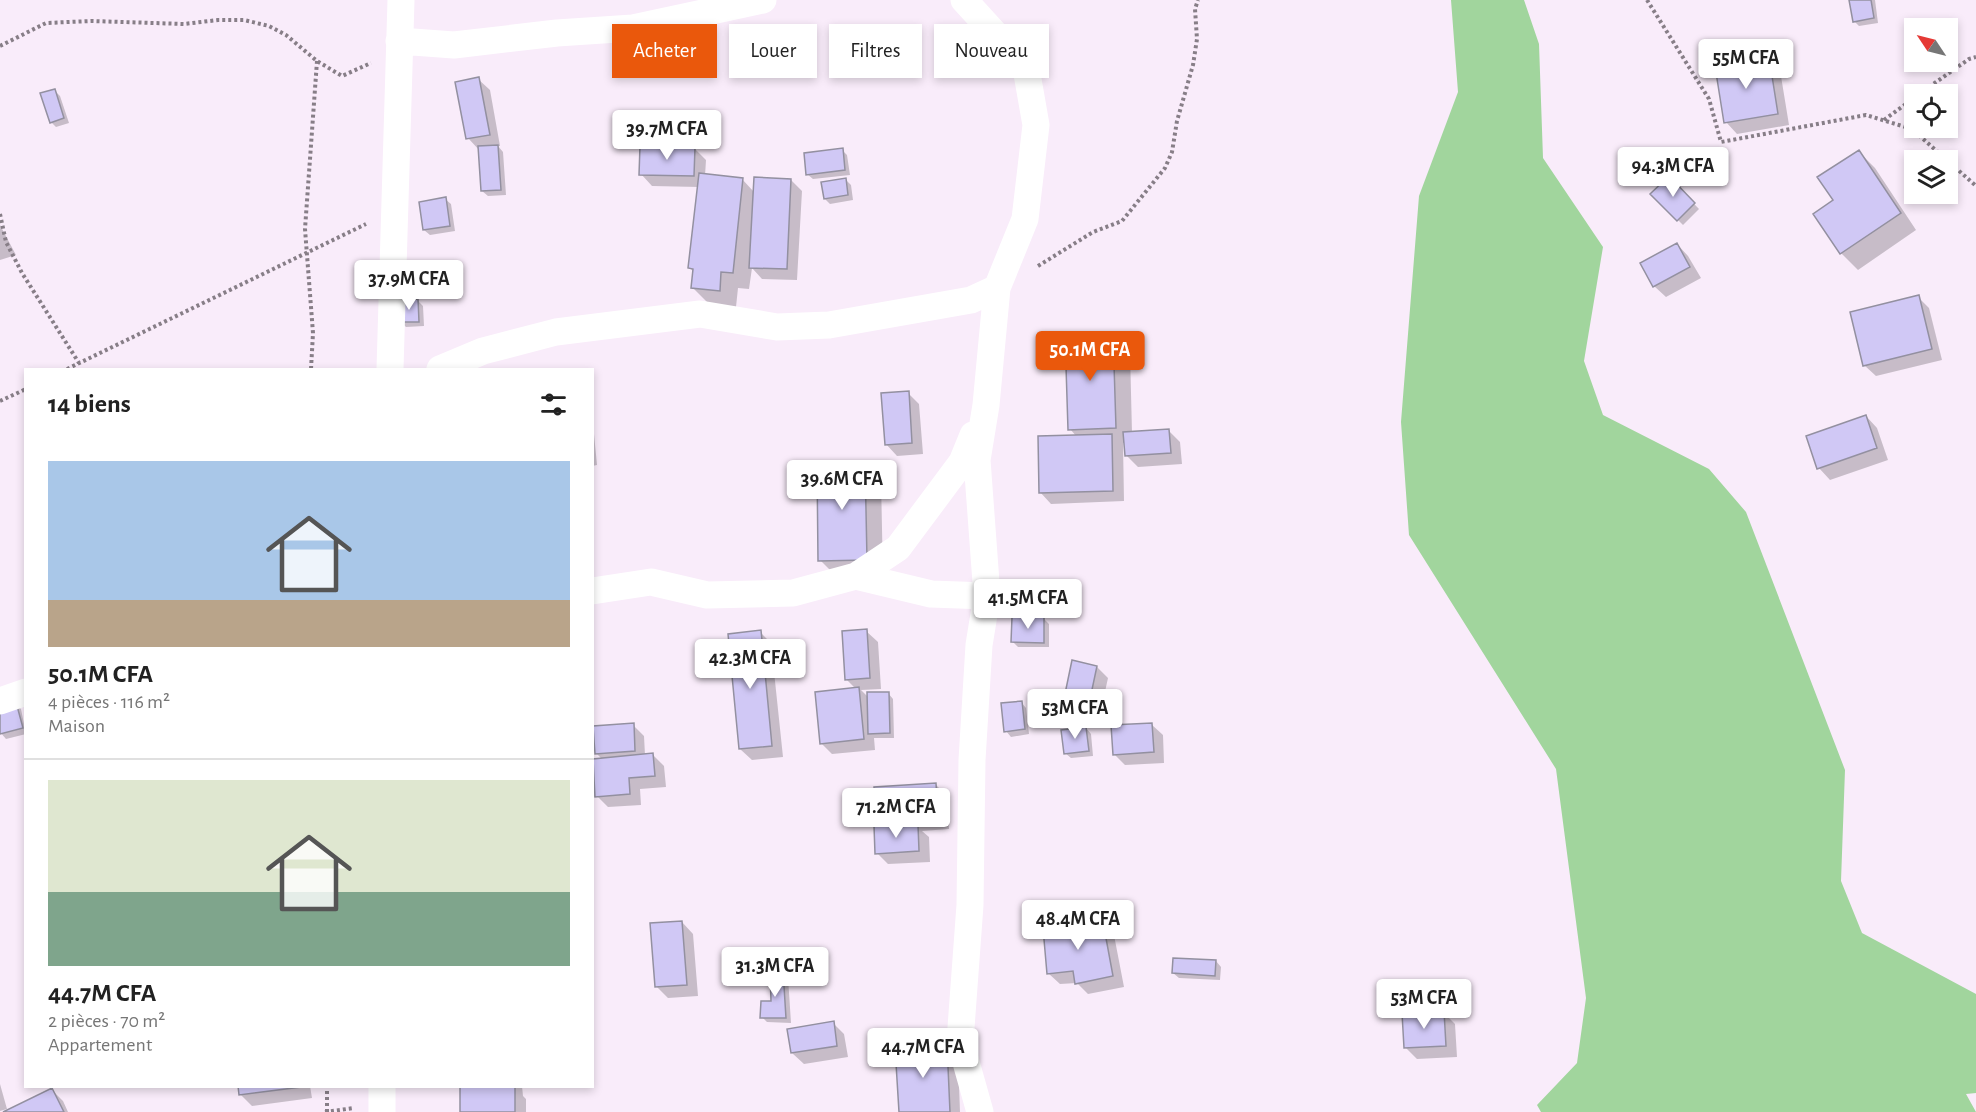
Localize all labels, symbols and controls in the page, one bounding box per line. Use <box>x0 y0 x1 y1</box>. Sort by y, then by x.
north arrow <box>1904 18 1958 72</box>
map controls <box>1904 18 1958 204</box>
chip: Acheter <box>612 24 717 78</box>
chip: Louer <box>729 24 817 78</box>
chip: Filtres <box>829 24 922 78</box>
chip: Nouveau <box>934 24 1049 78</box>
pin: 55M CFA <box>1691 39 1801 90</box>
text: 55M CFA <box>1712 48 1780 68</box>
button: locate <box>1904 84 1958 138</box>
pin: 39.7M CFA <box>598 110 736 161</box>
text: 39.7M CFA <box>626 119 708 139</box>
pin: 94.3M CFA <box>1604 147 1742 198</box>
button: layers <box>1904 150 1958 204</box>
text: 94.3M CFA <box>1632 156 1714 176</box>
pin: 37.9M CFA <box>340 260 478 311</box>
text: 37.9M CFA <box>368 269 450 289</box>
pin: 50.1M CFA <box>1021 331 1159 382</box>
text: 50.1M CFA <box>1050 340 1130 360</box>
icon: filters <box>537 388 570 421</box>
text: 14 biens <box>48 391 131 417</box>
pin: 39.6M CFA <box>773 460 911 511</box>
text: 39.6M CFA <box>801 469 883 489</box>
icon: home <box>255 500 363 608</box>
pin: 41.5M CFA <box>959 579 1097 630</box>
text: 41.5M CFA <box>988 588 1068 608</box>
pin: 42.3M CFA <box>681 639 819 690</box>
text: 42.3M CFA <box>709 648 791 668</box>
text: 50.1M CFA <box>48 661 153 687</box>
pin: 53M CFA <box>1020 689 1130 740</box>
text: 4 pièces · 116 m² <box>48 692 170 712</box>
text: 53M CFA <box>1041 698 1109 718</box>
text: Maison <box>48 716 105 736</box>
pin: 71.2M CFA <box>827 788 965 839</box>
text: 71.2M CFA <box>856 797 936 817</box>
icon: home <box>255 819 363 927</box>
pin: 48.4M CFA <box>1009 900 1147 951</box>
text: 48.4M CFA <box>1036 909 1120 929</box>
pin: 31.3M CFA <box>706 947 844 998</box>
text: 31.3M CFA <box>736 956 814 976</box>
pin: 53M CFA <box>1369 979 1479 1030</box>
text: 44.7M CFA <box>48 980 156 1006</box>
text: 53M CFA <box>1390 988 1458 1008</box>
text: 2 pièces · 70 m² <box>48 1011 165 1031</box>
pin: 44.7M CFA <box>854 1028 992 1079</box>
text: Appartement <box>48 1035 152 1055</box>
text: 44.7M CFA <box>881 1037 965 1057</box>

